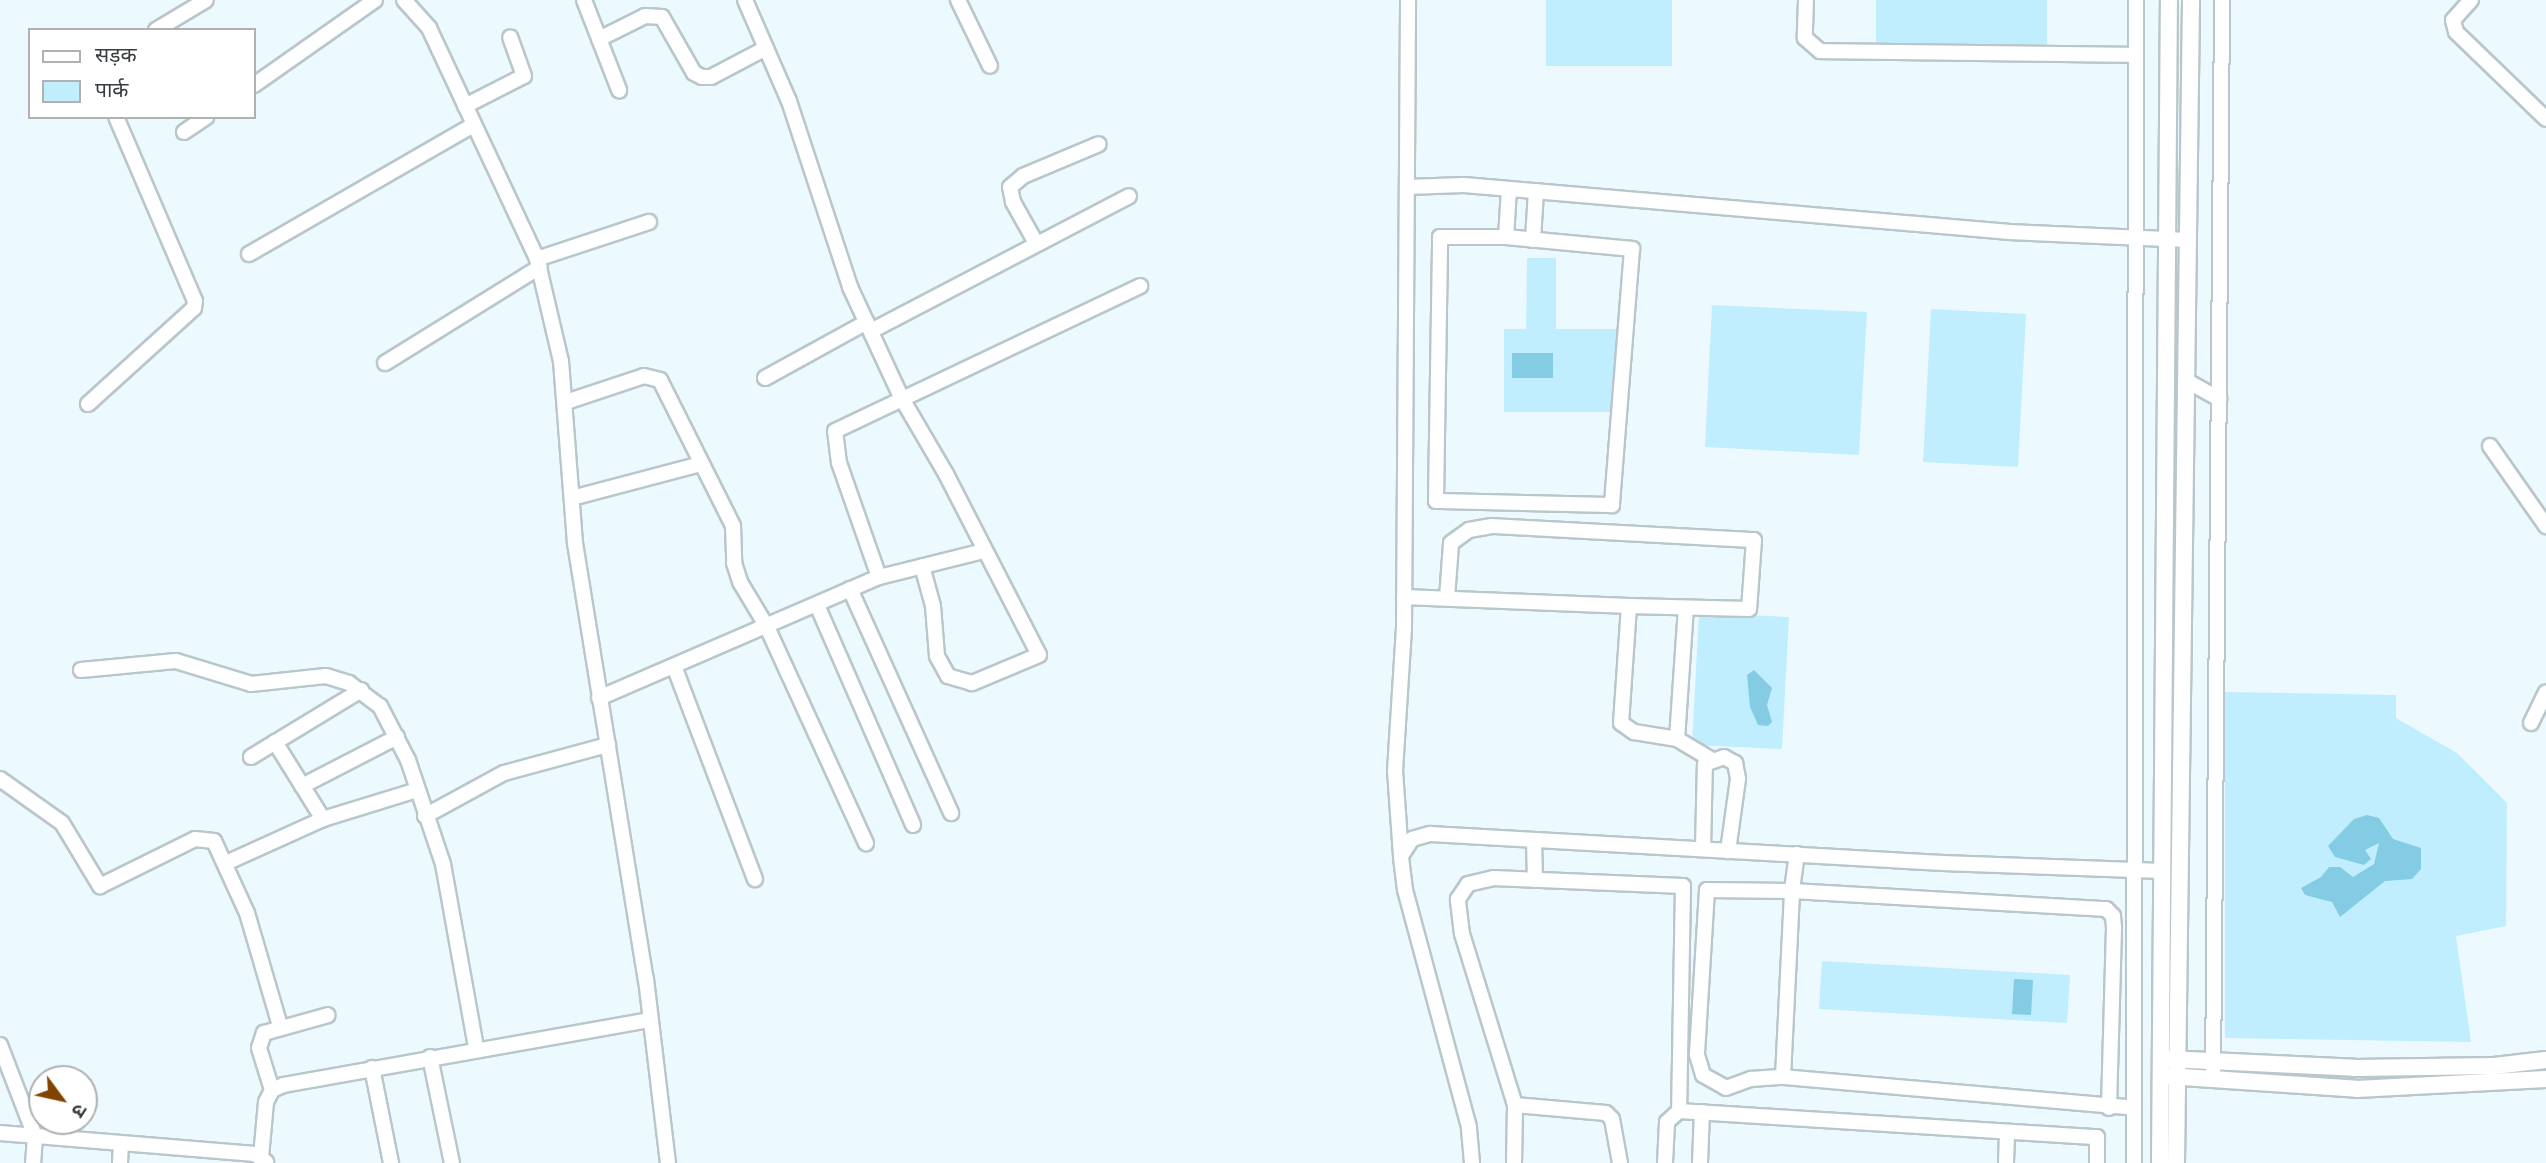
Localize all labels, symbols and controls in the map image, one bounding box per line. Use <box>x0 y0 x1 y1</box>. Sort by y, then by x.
legend <box>28 28 256 119</box>
text: सड़क <box>95 43 137 66</box>
text: पार्क <box>95 78 129 101</box>
north arrow <box>28 1065 98 1135</box>
text: उ <box>68 1100 91 1121</box>

